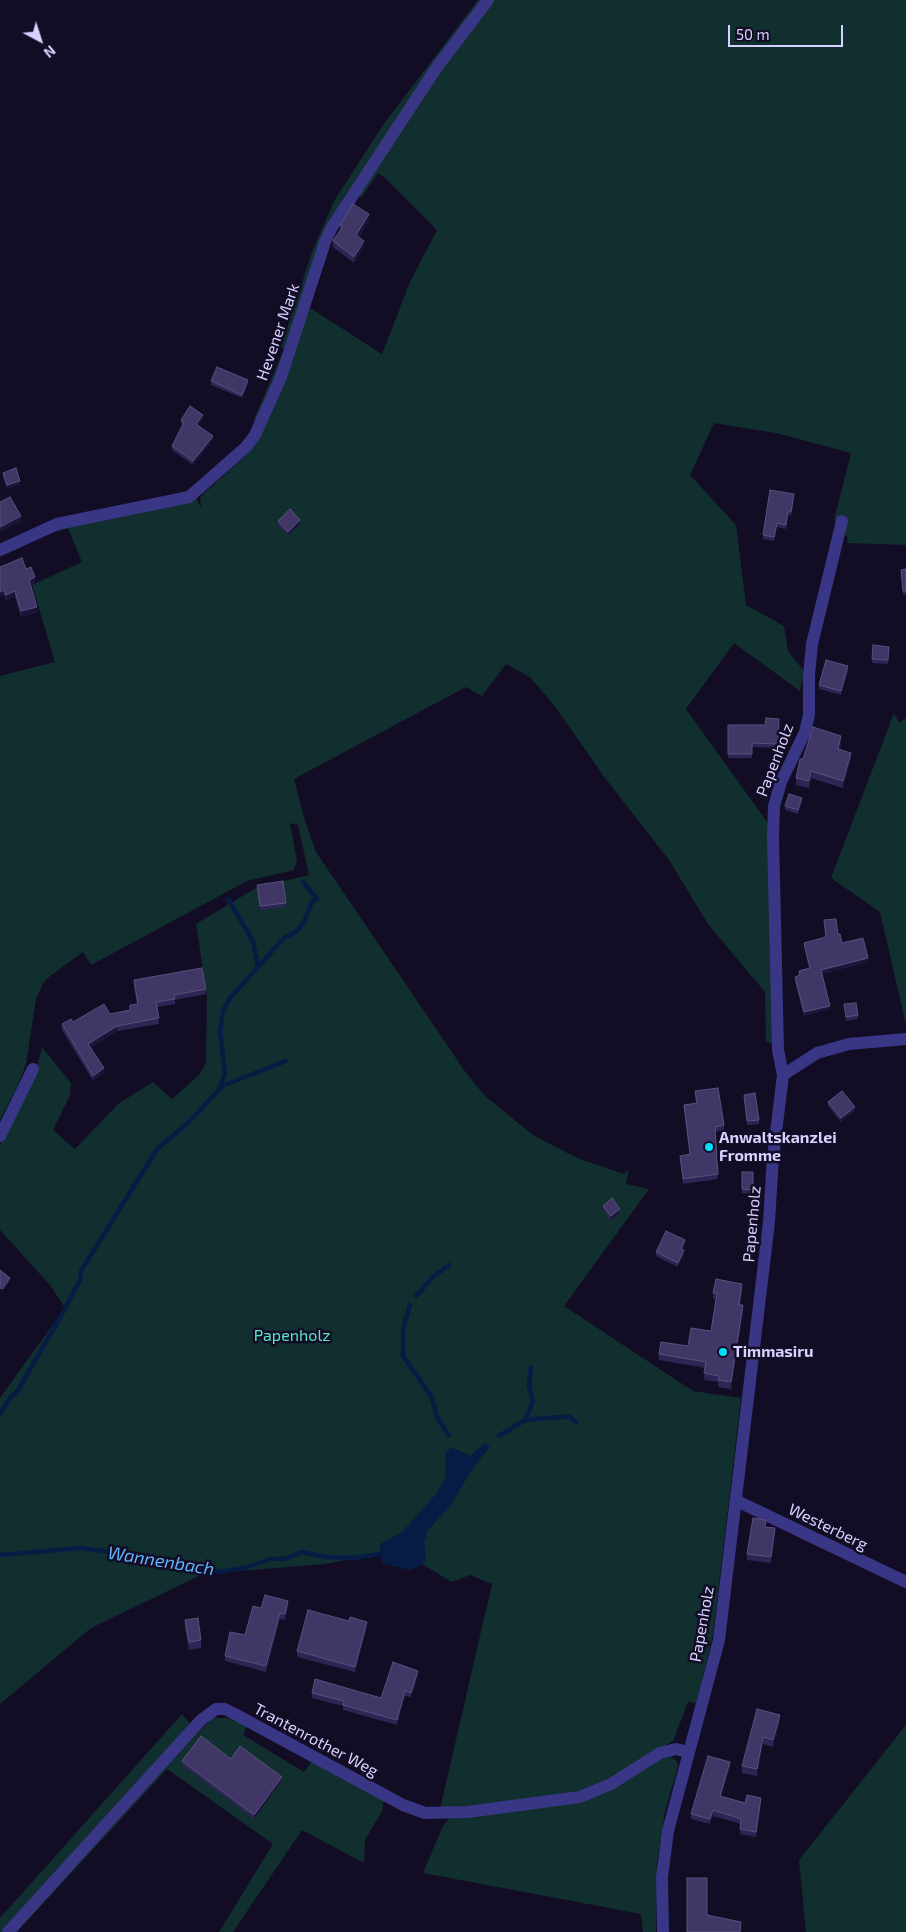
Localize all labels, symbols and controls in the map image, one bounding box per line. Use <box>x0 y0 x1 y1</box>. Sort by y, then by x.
north arrow <box>15 15 65 65</box>
scale bar <box>731 15 846 47</box>
text: 50 m <box>736 25 770 43</box>
text: N <box>41 42 59 62</box>
street label: Hevener Mark <box>252 281 304 383</box>
street label: Papenholz <box>752 721 798 799</box>
place label: Anwaltskanzlei Fromme <box>719 1128 837 1166</box>
marker: Anwaltskanzlei Fromme <box>703 1141 715 1153</box>
street label: Papenholz <box>739 1185 765 1263</box>
park label: Papenholz <box>254 1326 330 1346</box>
place label: Timmasiru <box>733 1342 814 1362</box>
marker: Timmasiru <box>717 1346 729 1358</box>
street label: Westerberg <box>785 1500 871 1554</box>
water label: Wannenbach <box>106 1542 216 1580</box>
street label: Papenholz <box>686 1585 718 1663</box>
street label: Trantenrother Weg <box>251 1699 381 1781</box>

